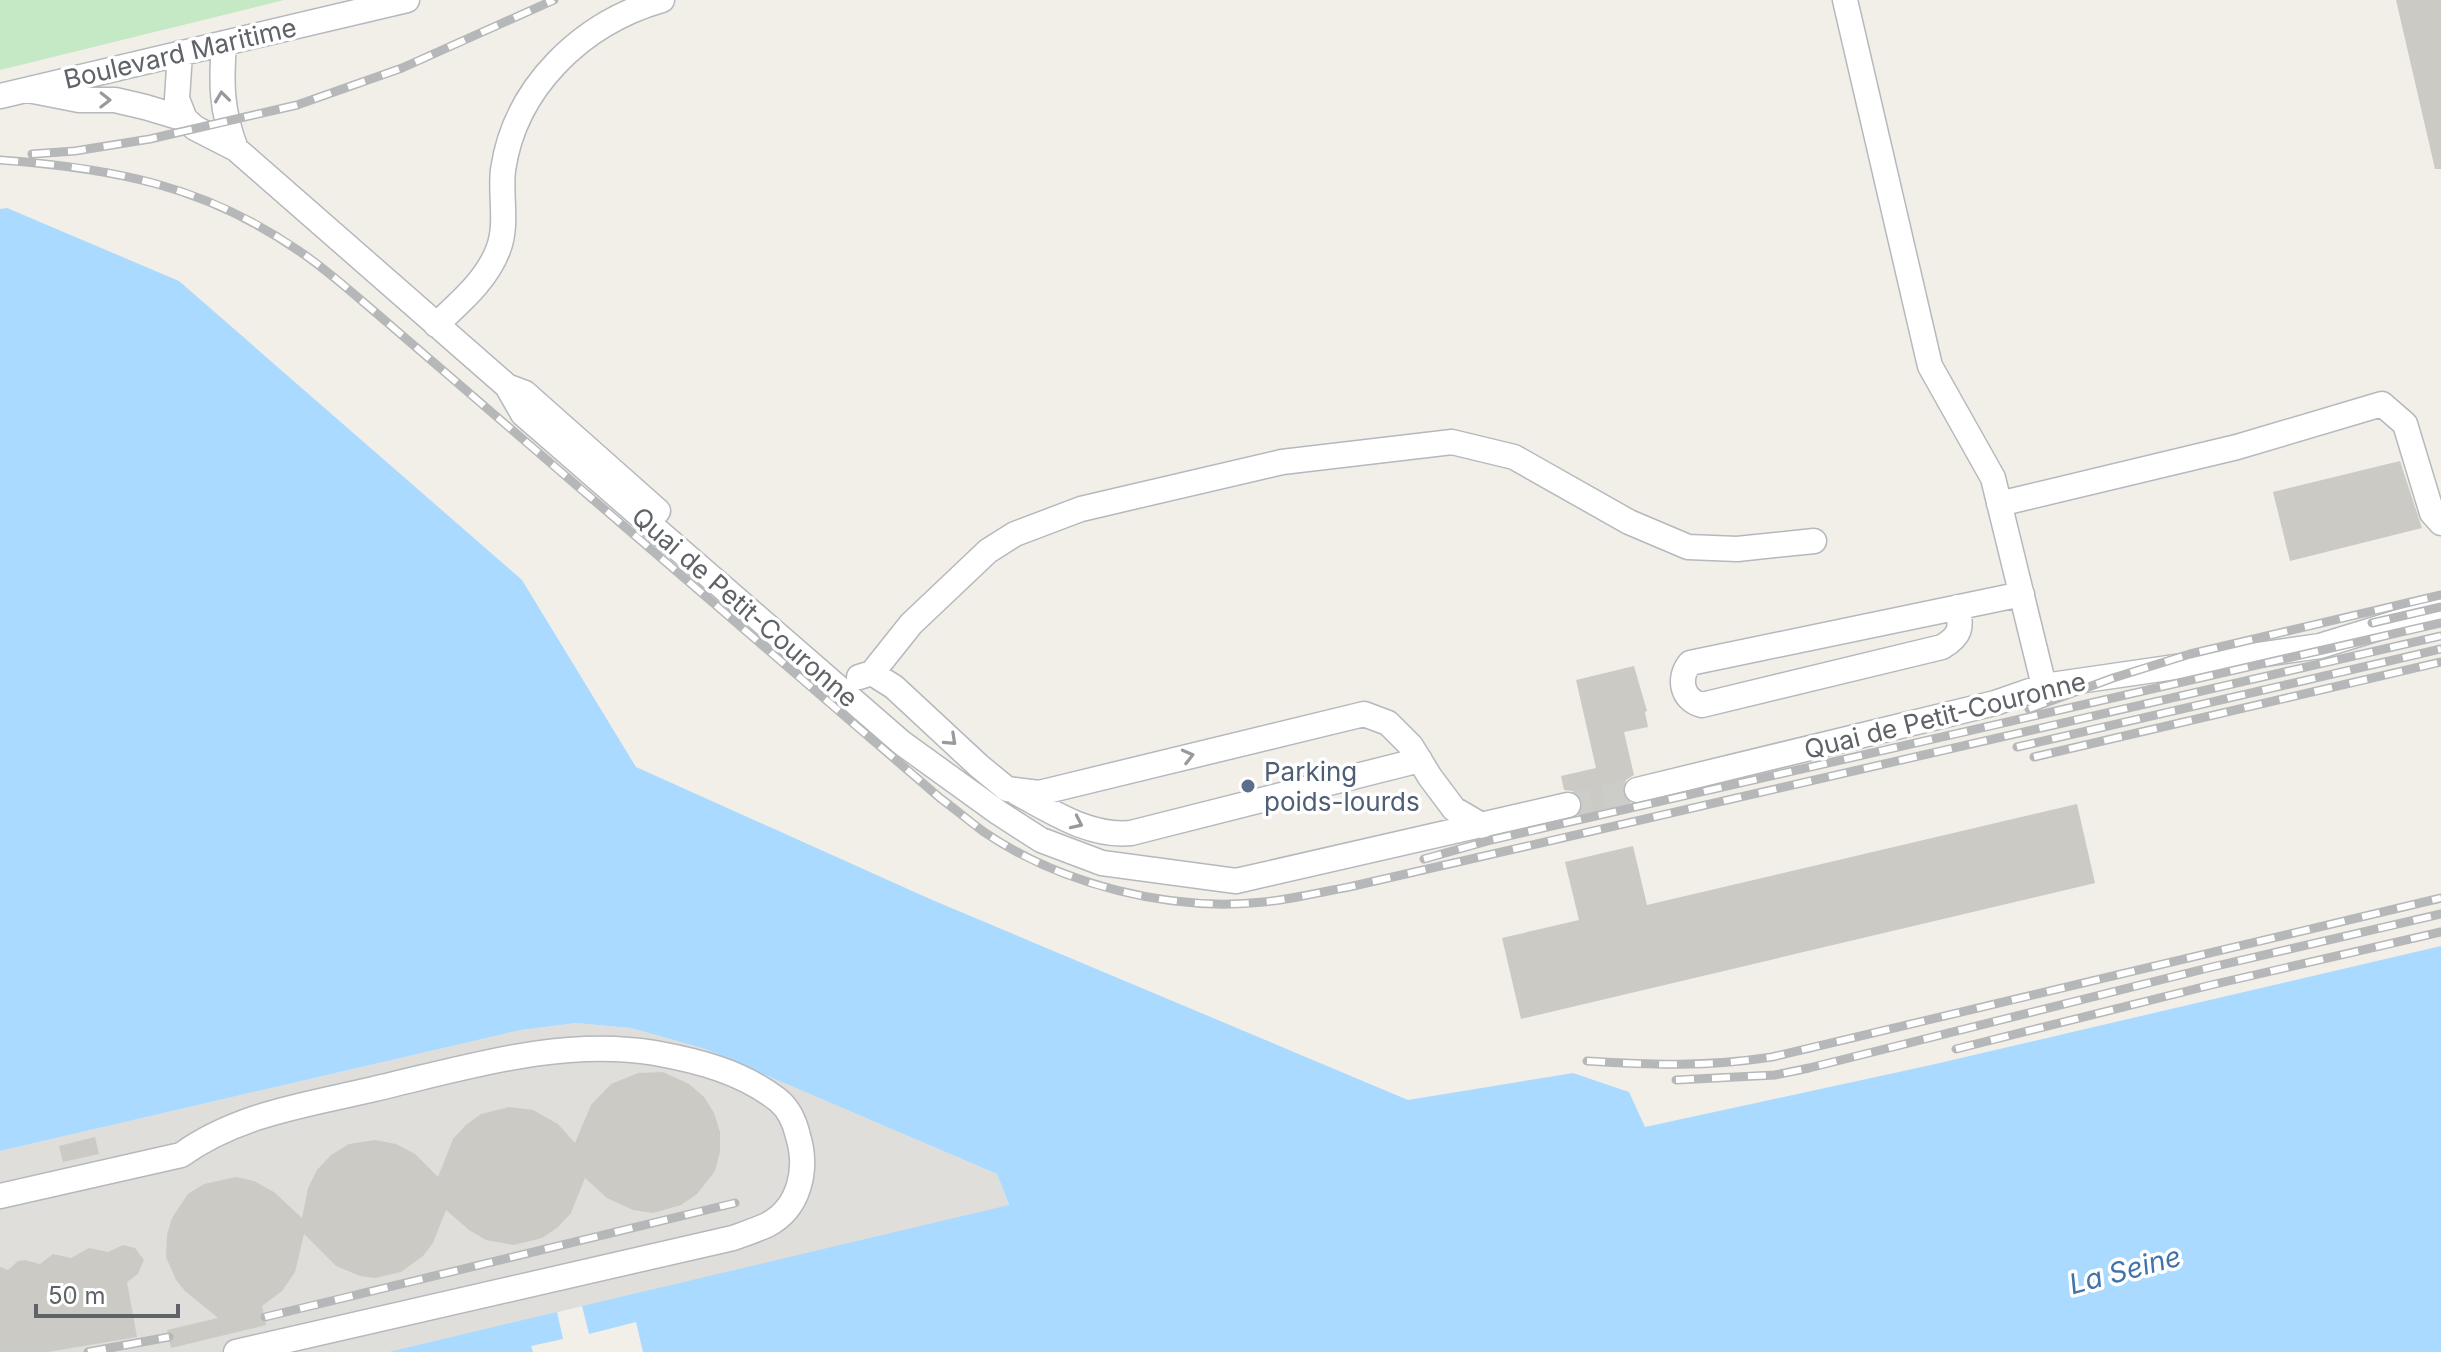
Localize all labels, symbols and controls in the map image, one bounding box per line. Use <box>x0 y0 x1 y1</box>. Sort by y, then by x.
street label: Boulevard Maritime <box>61 11 299 95</box>
one-way arrow <box>214 90 231 103</box>
one-way arrow <box>99 92 111 109</box>
street label: Quai de Petit-Couronne <box>626 500 864 714</box>
street label: Quai de Petit-Couronne <box>1801 665 2089 765</box>
one-way arrow <box>941 730 956 744</box>
one-way arrow <box>1180 749 1194 766</box>
place label: Parking poids-lourds <box>1264 756 1420 817</box>
marker: Parking poids-lourds <box>1239 777 1257 795</box>
one-way arrow <box>1069 813 1084 829</box>
water label: La Seine <box>2065 1239 2185 1301</box>
scale bar <box>36 1268 178 1318</box>
text: 50 m <box>48 1281 106 1310</box>

